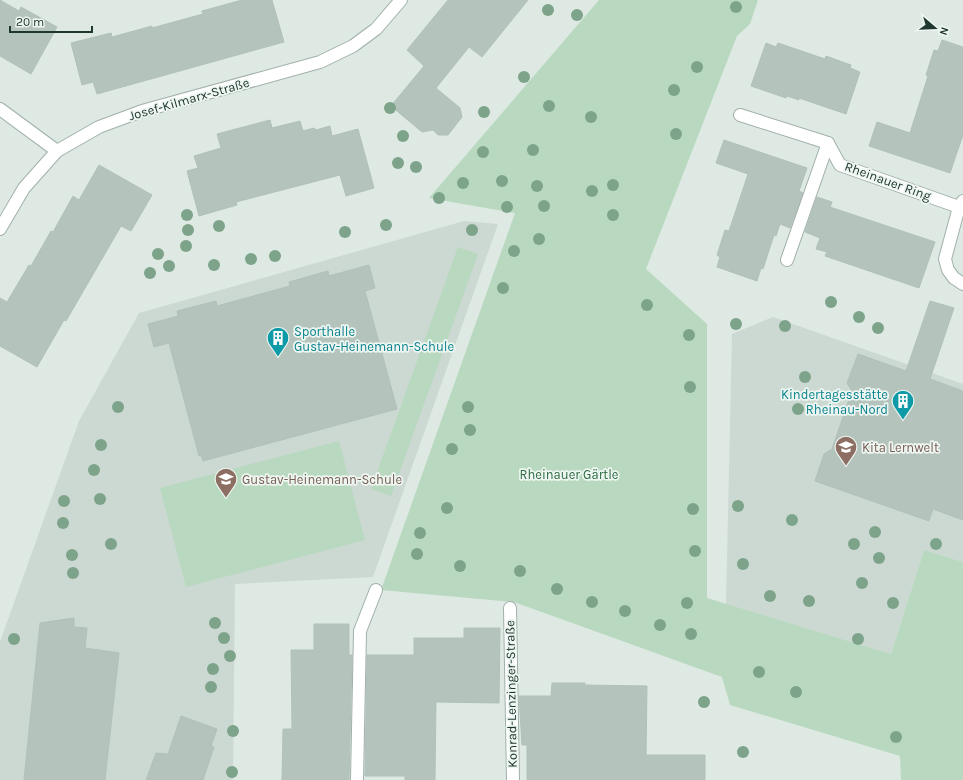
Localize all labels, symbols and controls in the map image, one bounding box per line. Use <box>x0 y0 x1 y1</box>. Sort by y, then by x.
scale bar <box>10 8 92 34</box>
north arrow <box>915 8 955 48</box>
text: 20 m <box>16 15 44 29</box>
text: N <box>937 25 951 37</box>
street label: Josef-Kilmarx-Straße <box>127 75 251 123</box>
street label: Rheinauer Ring <box>843 158 934 204</box>
place label: Sporthalle Gustav-Heinemann-Schule <box>294 324 454 354</box>
building icon: Sporthalle Gustav-Heinemann-Schule <box>265 325 291 358</box>
place label: Kindertagesstätte Rheinau-Nord <box>781 387 888 417</box>
building icon: Kindertagesstätte Rheinau-Nord <box>890 388 916 421</box>
school or university icon: Kita Lernwelt <box>833 434 859 467</box>
place label: Kita Lernwelt <box>862 440 939 455</box>
school or university icon: Gustav-Heinemann-Schule <box>213 466 239 499</box>
park label: Rheinauer Gärtle <box>519 467 619 482</box>
place label: Gustav-Heinemann-Schule <box>242 472 402 487</box>
street label: Konrad-Lenzinger-Straße <box>502 620 520 768</box>

